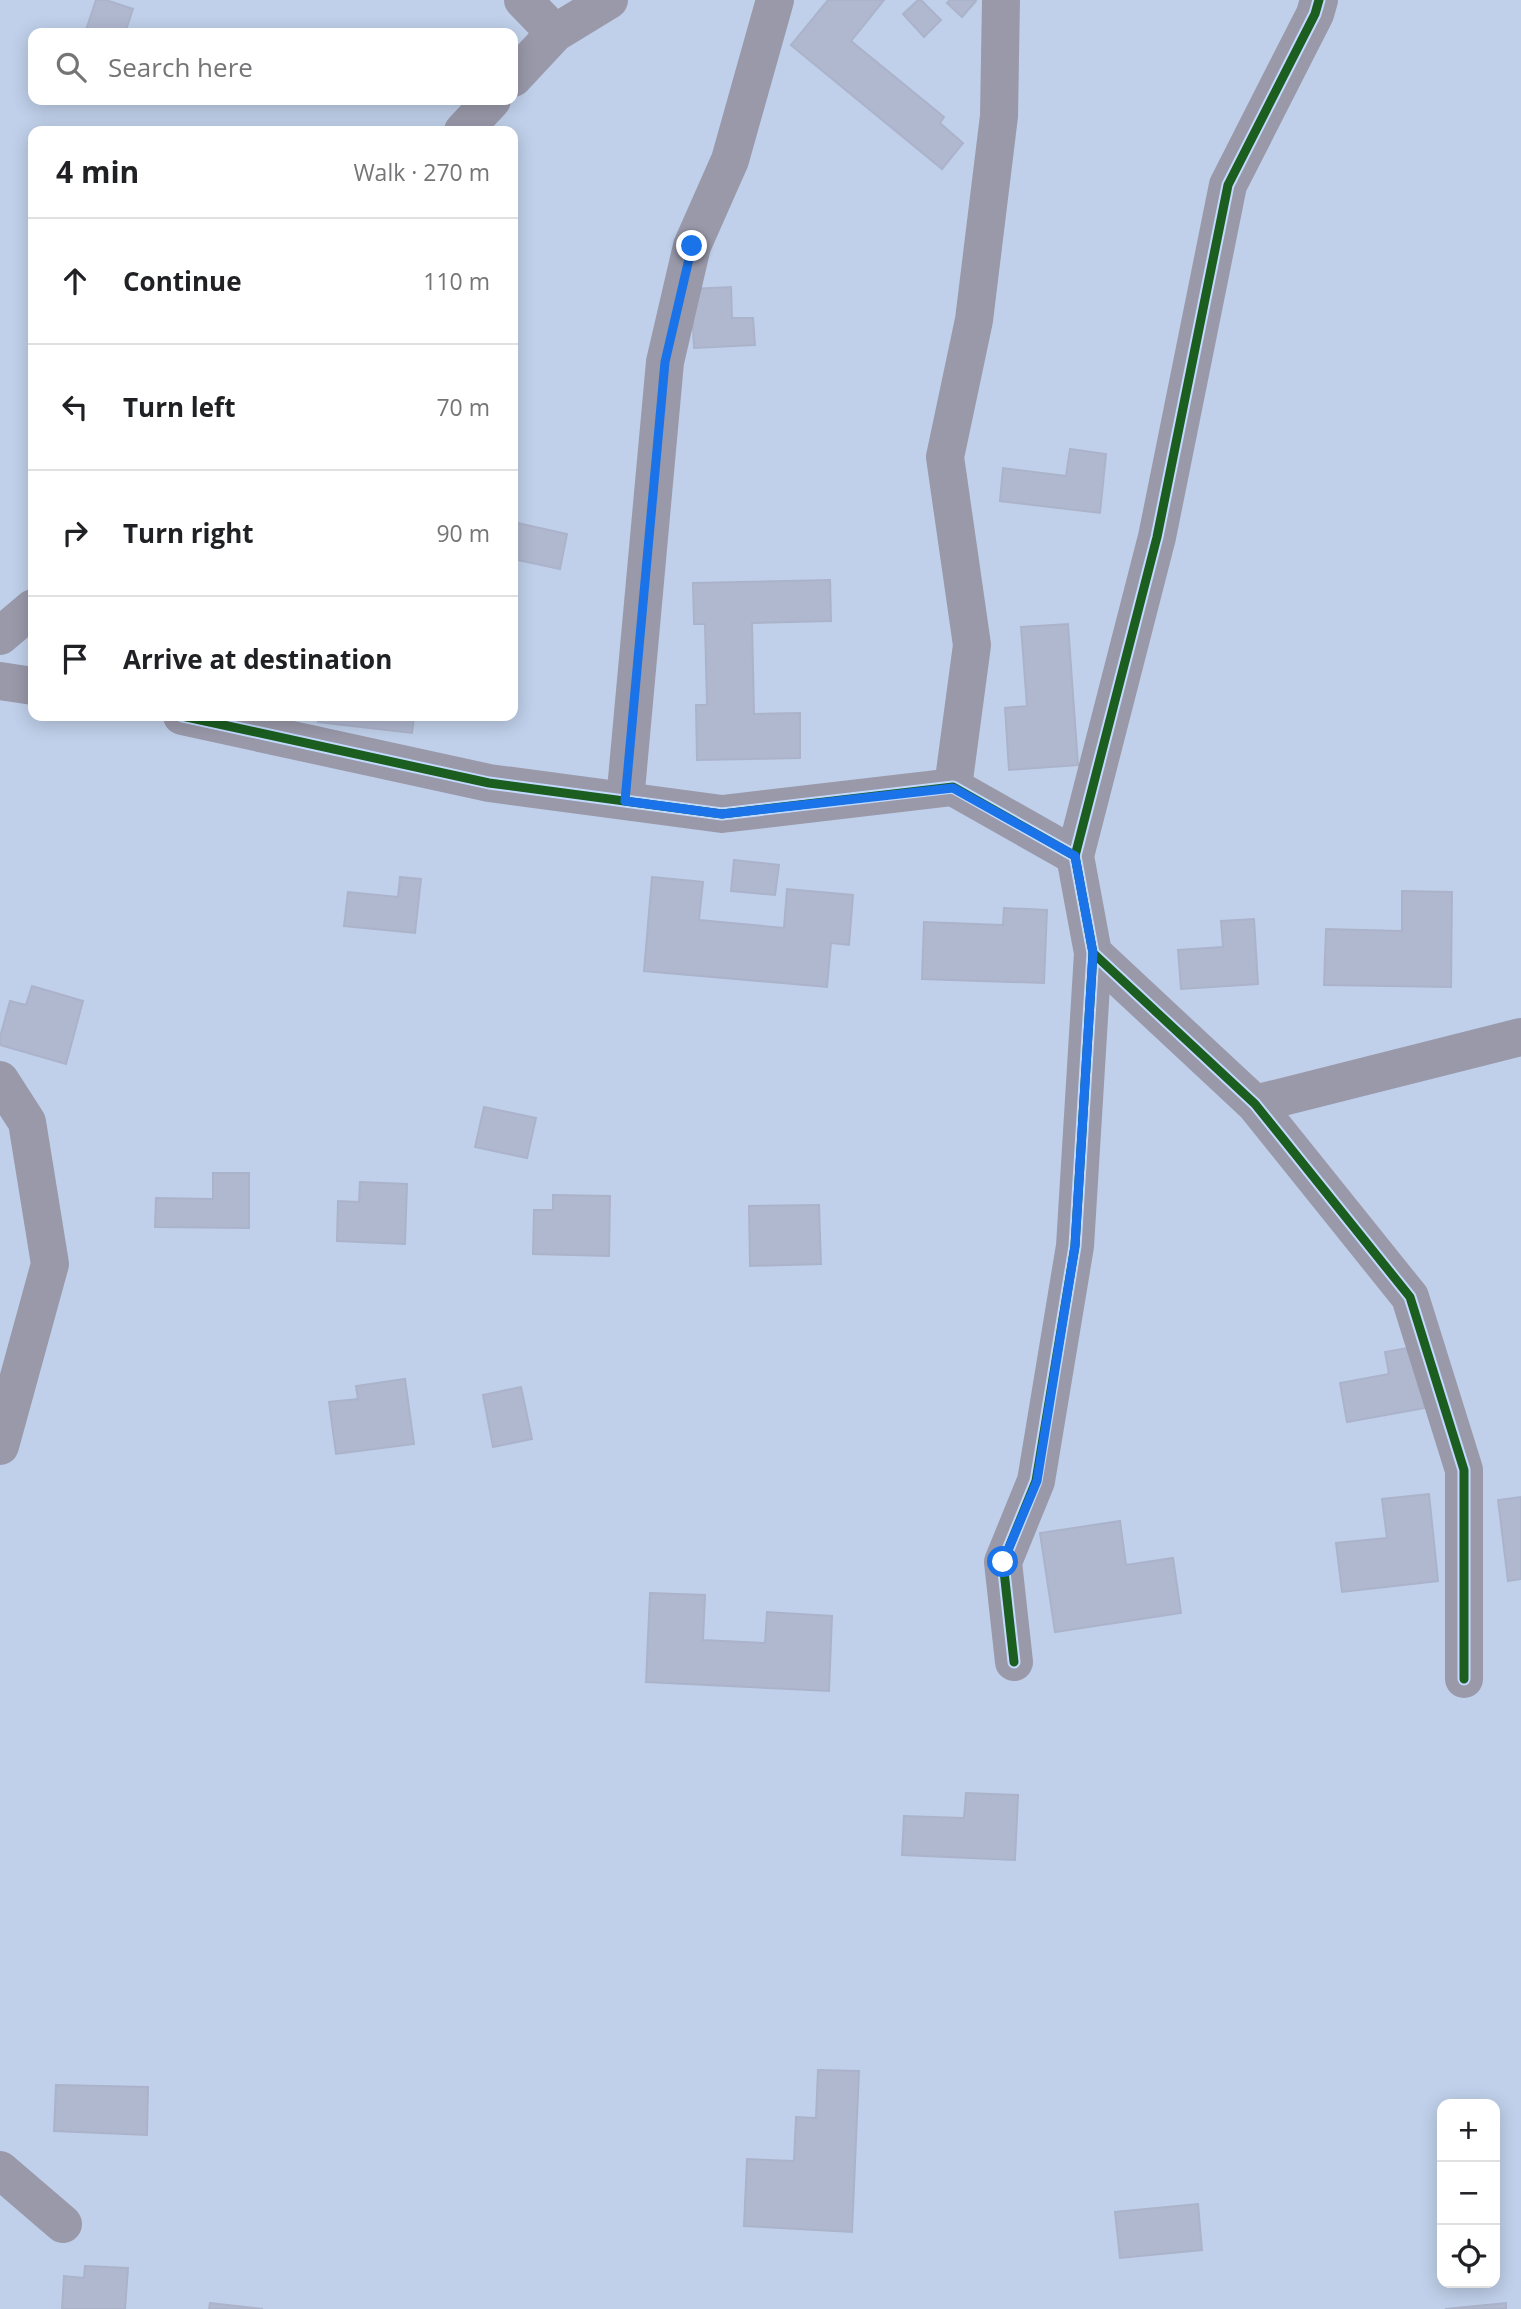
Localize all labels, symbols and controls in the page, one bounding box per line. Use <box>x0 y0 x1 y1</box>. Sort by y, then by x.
search box <box>28 28 518 105</box>
icon: search <box>52 48 90 86</box>
text: Search here <box>108 49 253 85</box>
text: 4 min <box>56 151 139 192</box>
text: Walk · 270 m <box>353 156 490 188</box>
route end <box>676 230 707 261</box>
icon: ahead <box>56 262 94 300</box>
text: Continue <box>123 263 242 299</box>
text: 110 m <box>423 265 490 297</box>
icon: left <box>56 388 94 426</box>
text: Turn left <box>123 389 235 425</box>
text: 70 m <box>436 391 490 423</box>
icon: right <box>56 514 94 552</box>
text: Turn right <box>123 515 254 551</box>
text: 90 m <box>436 517 490 549</box>
icon: arrive <box>56 640 94 678</box>
text: Arrive at destination <box>123 641 392 677</box>
route start <box>987 1546 1018 1577</box>
map controls <box>1437 2099 1500 2288</box>
button: + <box>1437 2099 1500 2162</box>
button: − <box>1437 2162 1500 2225</box>
button: locate <box>1437 2225 1500 2288</box>

